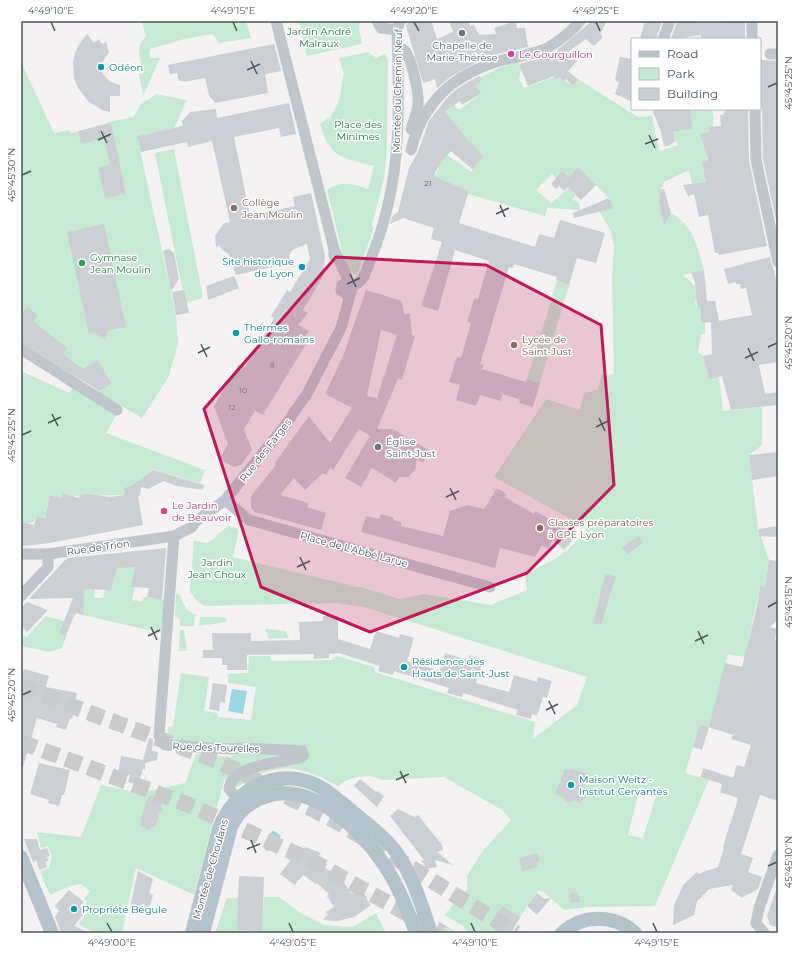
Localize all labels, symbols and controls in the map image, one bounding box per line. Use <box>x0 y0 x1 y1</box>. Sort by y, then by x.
text: 4°49'10"E <box>28 4 74 17</box>
text: 4°49'15"E <box>211 4 256 17</box>
text: 4°49'20"E <box>390 4 438 17</box>
text: 4°49'25"E <box>573 4 620 17</box>
park label: Jardin André Malraux <box>286 25 351 50</box>
street label: Montée du Chemin Neuf <box>390 28 405 153</box>
marker: Chapelle de Marie-Thérèse <box>457 28 467 38</box>
legend <box>631 38 761 110</box>
place label: Chapelle de Marie-Thérèse <box>426 39 498 64</box>
text: Road <box>667 46 698 61</box>
place label: Le Gourguillon <box>519 48 593 61</box>
marker: Le Gourguillon <box>506 49 516 59</box>
text: 45°45'25"N <box>782 56 795 110</box>
place label: Odéon <box>109 61 143 74</box>
marker: Odéon <box>96 62 106 72</box>
text: Park <box>667 66 695 81</box>
text: Building <box>667 86 718 101</box>
park label: Place des Minimes <box>334 118 382 143</box>
text: 45°45'30"N <box>5 148 18 202</box>
house number: 21 <box>424 178 432 188</box>
place label: Collège Jean Moulin <box>241 196 303 221</box>
marker: Collège Jean Moulin <box>229 203 239 213</box>
place label: Gymnase Jean Moulin <box>89 251 151 276</box>
place label: Site historique de Lyon <box>222 255 294 280</box>
marker: Gymnase Jean Moulin <box>77 258 87 268</box>
marker: Site historique de Lyon <box>297 262 307 272</box>
text: 45°45'20"N <box>782 316 795 370</box>
place label: Thermes Gallo-romains <box>244 321 314 346</box>
marker: Thermes Gallo-romains <box>231 328 241 338</box>
place label: Lycée de Saint-Just <box>522 333 572 358</box>
marker: Lycée de Saint-Just <box>509 340 519 350</box>
house number: 8 <box>269 360 275 370</box>
house number: 10 <box>239 385 247 395</box>
house number: 12 <box>228 402 236 412</box>
text: 45°45'25"N <box>5 408 18 462</box>
street label: Rue des Farges <box>237 416 294 484</box>
place label: Église Saint-Just <box>386 435 436 460</box>
marker: Église Saint-Just <box>373 442 383 452</box>
place label: Le Jardin de Beauvoir <box>172 499 232 524</box>
marker: Le Jardin de Beauvoir <box>159 506 169 516</box>
place label: Classes préparatoires à CPE Lyon <box>548 516 654 541</box>
marker: Classes préparatoires à CPE Lyon <box>535 523 545 533</box>
street label: Place de L'Abbé Larue <box>299 529 409 570</box>
street label: Rue de Trion <box>66 537 130 558</box>
park label: Jardin Jean Choux <box>187 556 247 581</box>
text: 45°45'15"N <box>782 576 795 628</box>
place label: Résidence des Hauts de Saint-Just <box>412 655 510 680</box>
marker: Résidence des Hauts de Saint-Just <box>399 662 409 672</box>
text: 45°45'20"N <box>5 668 18 722</box>
street label: Rue des Tourelles <box>172 739 260 756</box>
place label: Maison Weitz - Institut Cervantès <box>579 773 668 798</box>
marker: Maison Weitz - Institut Cervantès <box>566 780 576 790</box>
street label: Montée de Choulans <box>190 817 231 921</box>
text: 45°45'10"N <box>782 836 795 888</box>
place label: Propriété Bégule <box>82 903 167 916</box>
marker: Propriété Bégule <box>69 904 79 914</box>
text: 4°49'00"E <box>88 936 137 949</box>
text: 4°49'05"E <box>269 936 317 949</box>
text: 4°49'10"E <box>452 936 498 949</box>
text: 4°49'15"E <box>635 936 680 949</box>

